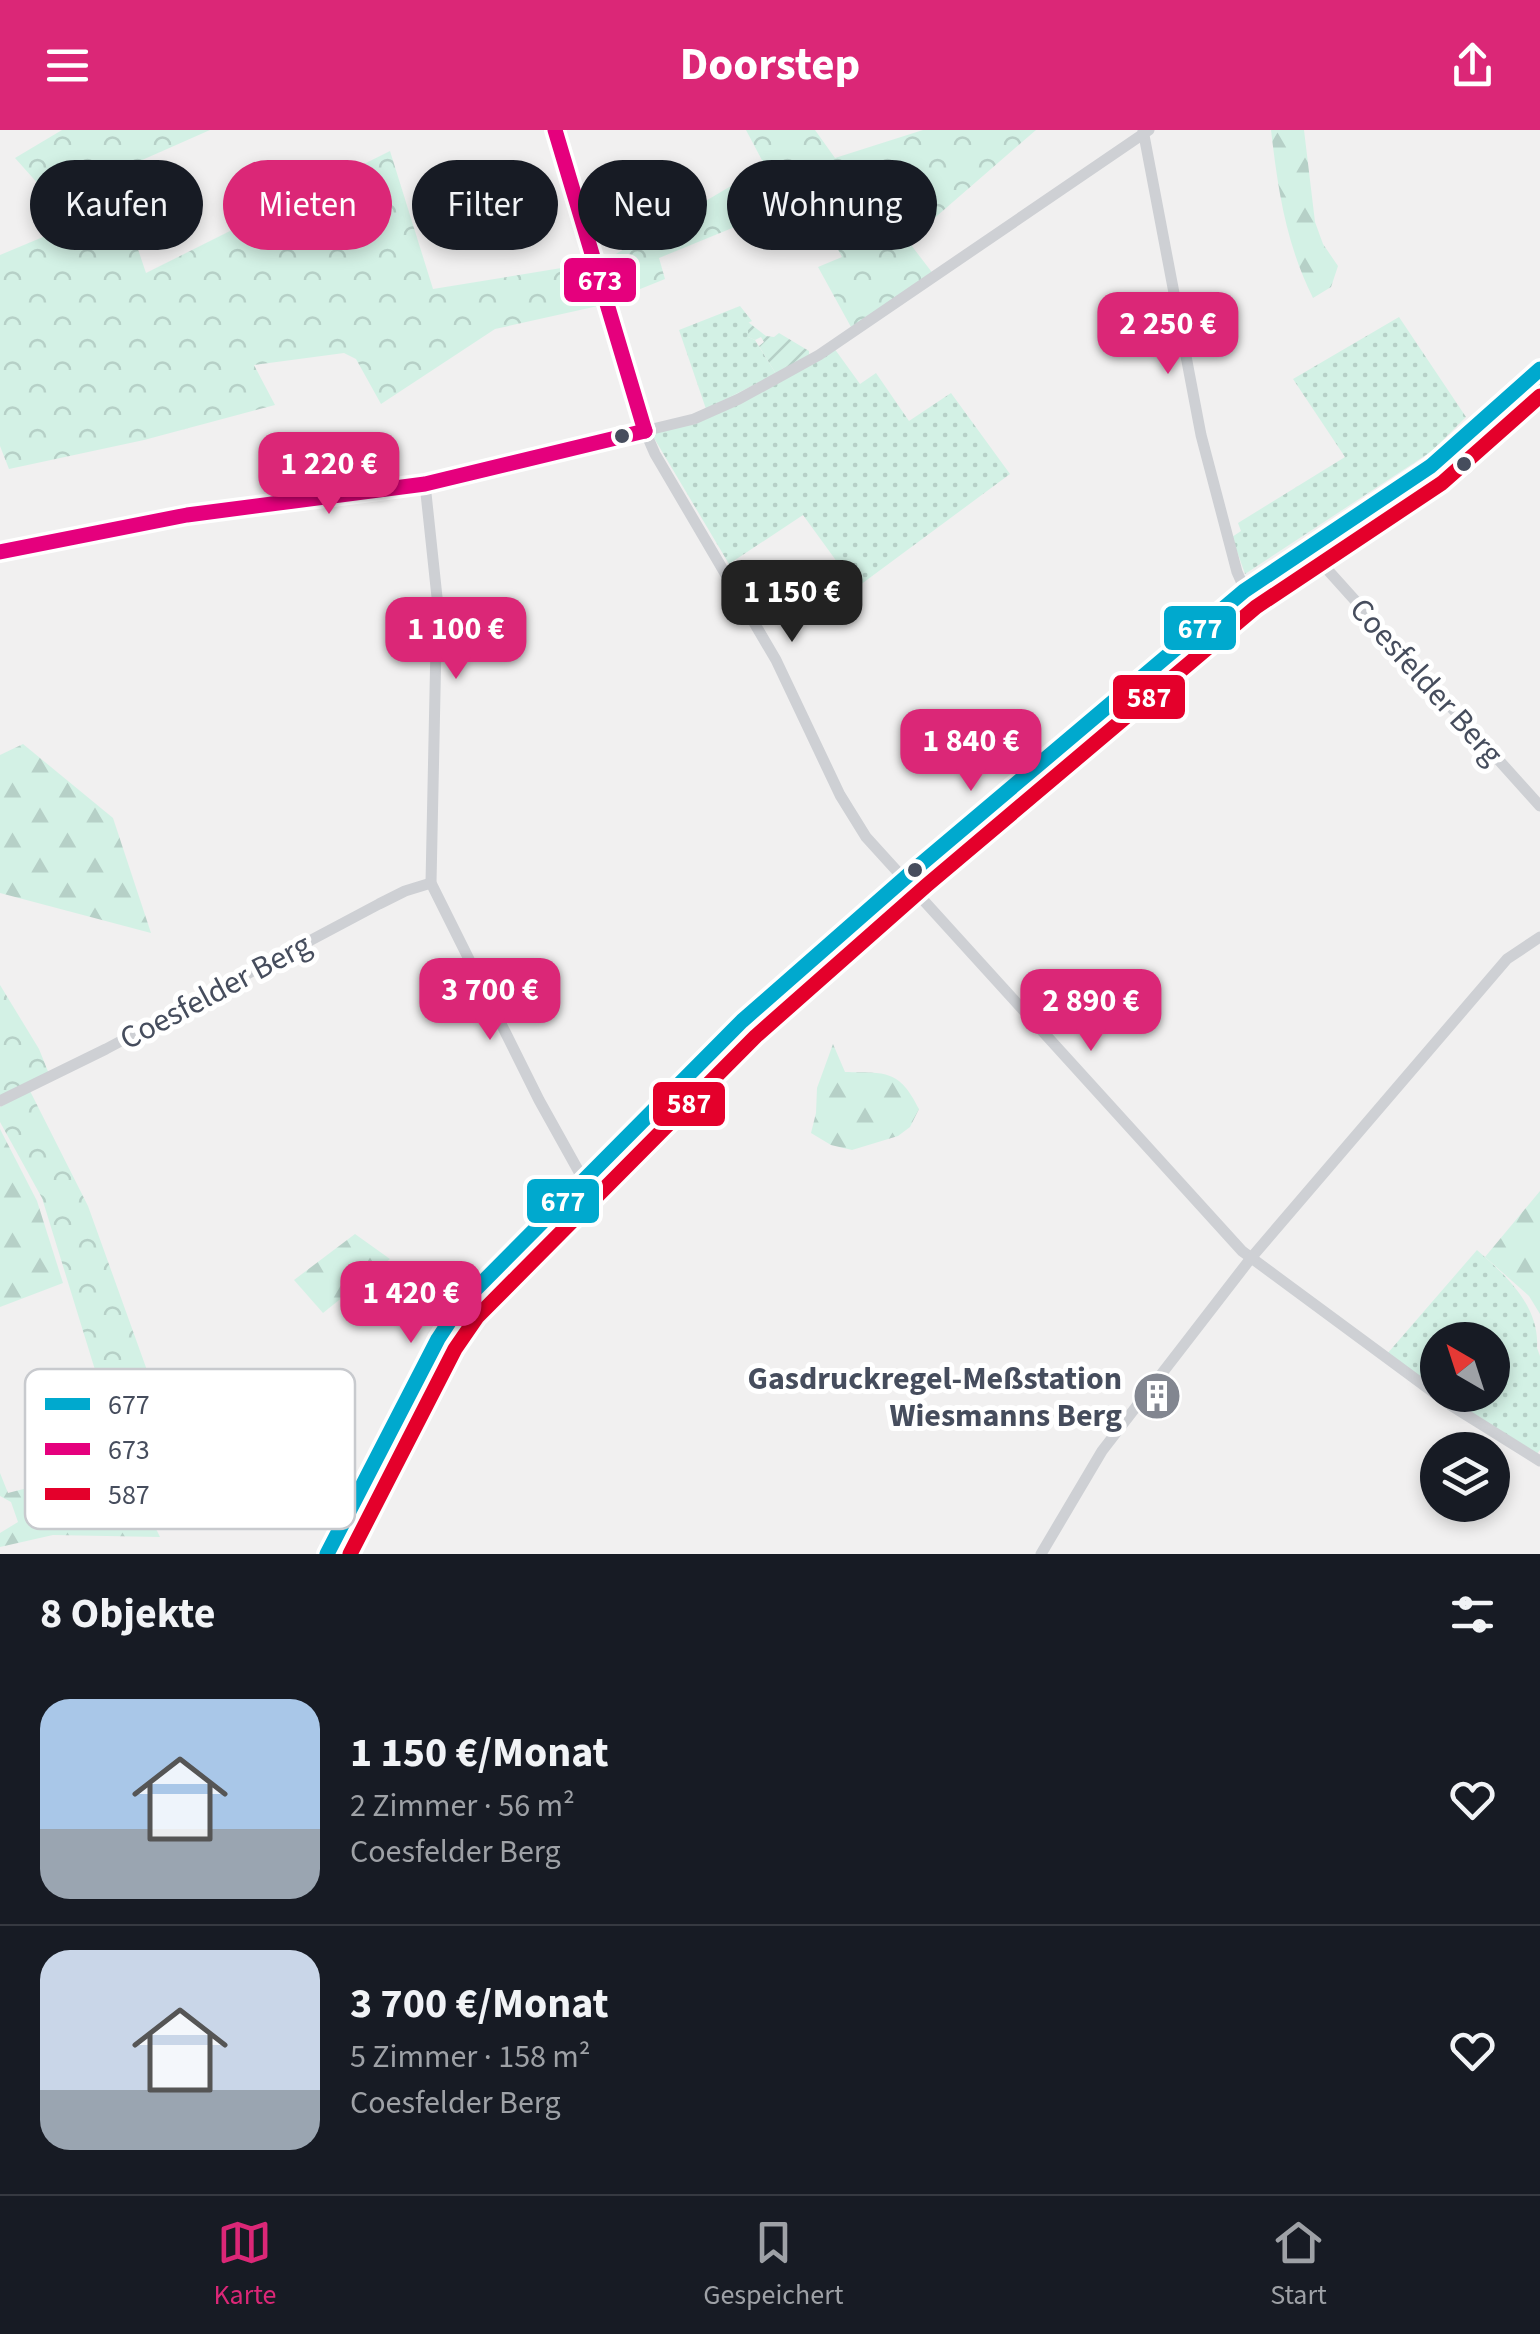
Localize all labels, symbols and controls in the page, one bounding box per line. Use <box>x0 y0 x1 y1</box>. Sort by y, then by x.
text: Doorstep <box>680 33 860 97</box>
icon: menu <box>40 38 95 93</box>
icon: share <box>1445 38 1500 93</box>
chip: Kaufen <box>30 160 203 250</box>
chip: Mieten <box>223 160 392 250</box>
chip: Filter <box>412 160 558 250</box>
chip: Neu <box>578 160 707 250</box>
chip: Wohnung <box>727 160 937 250</box>
line badge: 673 <box>562 256 638 304</box>
text: 673 <box>578 261 622 301</box>
pin: 2 250 € <box>1076 292 1260 377</box>
text: 2 250 € <box>1119 301 1217 347</box>
unlabelled marker <box>612 426 632 446</box>
pin: 1 220 € <box>237 432 421 517</box>
text: 1 220 € <box>280 441 378 487</box>
unlabelled marker <box>1454 454 1474 474</box>
pin: 1 150 € <box>700 560 884 645</box>
text: 1 150 € <box>743 569 841 615</box>
street label: Coesfelder Berg <box>1339 588 1514 775</box>
pin: 1 100 € <box>364 597 548 682</box>
line badge: 677 <box>1162 604 1238 652</box>
text: 1 100 € <box>407 606 505 652</box>
text: 677 <box>1178 609 1222 649</box>
line badge: 587 <box>1111 673 1187 721</box>
text: 587 <box>1127 678 1171 718</box>
pin: 1 840 € <box>879 709 1063 794</box>
text: 1 840 € <box>922 718 1020 764</box>
unlabelled marker <box>905 860 925 880</box>
street label: Coesfelder Berg <box>112 922 319 1062</box>
pin: 3 700 € <box>398 958 582 1043</box>
text: 3 700 € <box>441 967 539 1013</box>
pin: 2 890 € <box>999 969 1183 1054</box>
text: 2 890 € <box>1042 978 1140 1024</box>
line badge: 587 <box>651 1080 727 1128</box>
text: 587 <box>667 1084 711 1124</box>
line badge: 677 <box>525 1177 601 1225</box>
text: 677 <box>541 1182 585 1222</box>
pin: 1 420 € <box>319 1261 503 1346</box>
text: 1 420 € <box>362 1270 460 1316</box>
north arrow <box>1420 1322 1510 1412</box>
map controls <box>1420 1322 1510 1522</box>
place label: Gasdruckregel-Meßstation Wiesmanns Berg <box>747 1356 1122 1439</box>
legend <box>25 1369 355 1529</box>
building icon: Gasdruckregel-Meßstation Wiesmanns Berg <box>1131 1370 1183 1422</box>
text: 677 <box>108 1385 150 1425</box>
text: 673 <box>108 1430 150 1470</box>
button: layers <box>1420 1432 1510 1522</box>
text: 587 <box>108 1475 150 1515</box>
text: 8 Objekte <box>40 1584 215 1644</box>
icon: filters <box>1445 1587 1500 1642</box>
text: 1 150 €/Monat <box>350 1723 609 1783</box>
icon: home <box>120 1739 240 1859</box>
icon: heart <box>1445 1772 1500 1827</box>
text: 2 Zimmer · 56 m² <box>350 1783 575 1829</box>
text: Coesfelder Berg <box>350 1829 561 1875</box>
text: 3 700 €/Monat <box>350 1974 609 2034</box>
icon: home <box>120 1990 240 2110</box>
icon: heart <box>1445 2023 1500 2078</box>
text: 5 Zimmer · 158 m² <box>350 2034 591 2080</box>
text: Coesfelder Berg <box>350 2080 561 2126</box>
tab: Karte <box>213 2215 276 2315</box>
tab: Gespeichert <box>703 2215 843 2315</box>
tab: Start <box>1270 2215 1327 2315</box>

